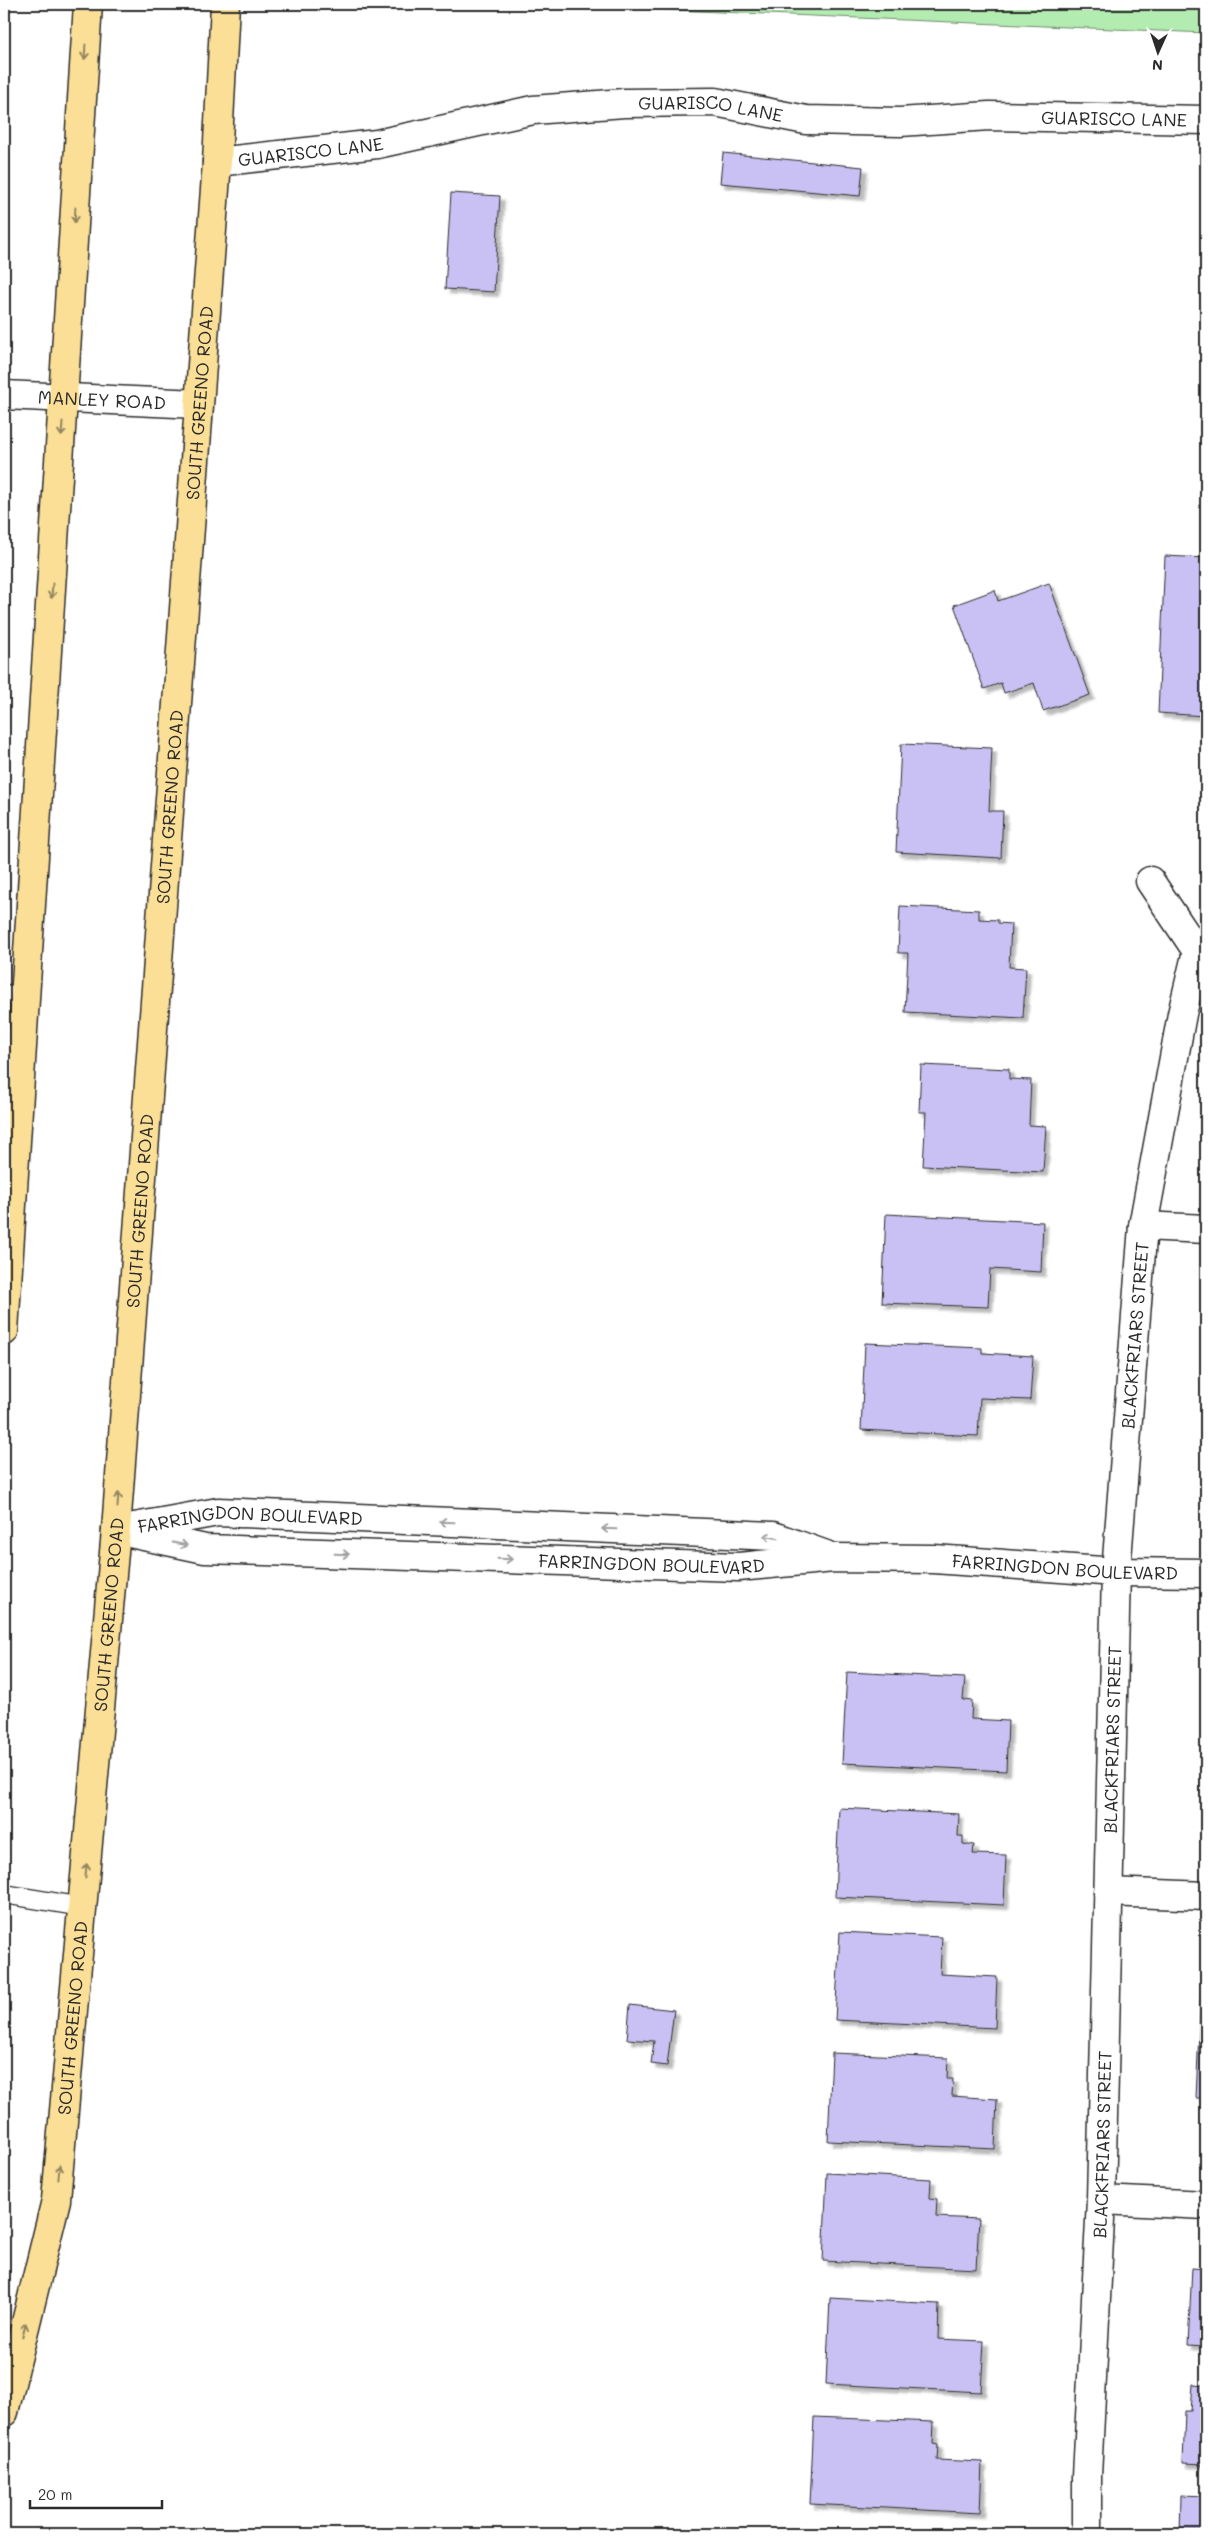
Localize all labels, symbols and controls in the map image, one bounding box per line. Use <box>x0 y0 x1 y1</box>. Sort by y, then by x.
north arrow <box>1132 28 1182 78</box>
one-way arrow <box>80 44 89 60</box>
text: N <box>1151 56 1163 75</box>
street label: GUARISCO LANE <box>638 90 785 127</box>
street label: GUARISCO LANE <box>1041 105 1187 132</box>
street label: GUARISCO LANE <box>237 131 385 172</box>
one-way arrow <box>71 206 80 222</box>
street label: SOUTH GREENO ROAD <box>180 305 218 501</box>
street label: MANLEY ROAD <box>37 385 166 414</box>
one-way arrow <box>58 421 67 437</box>
one-way arrow <box>47 583 56 599</box>
street label: SOUTH GREENO ROAD <box>150 709 189 905</box>
street label: SOUTH GREENO ROAD <box>120 1113 159 1309</box>
street label: BLACKFRIARS STREET <box>1115 1241 1154 1430</box>
one-way arrow <box>113 1492 122 1508</box>
street label: FARRINGDON BOULEVARD <box>136 1500 363 1538</box>
street label: SOUTH GREENO ROAD <box>88 1517 129 1713</box>
one-way arrow <box>439 1517 456 1527</box>
one-way arrow <box>601 1524 618 1534</box>
one-way arrow <box>764 1532 780 1542</box>
one-way arrow <box>172 1540 188 1549</box>
street label: FARRINGDON BOULEVARD <box>538 1548 766 1579</box>
street label: FARRINGDON BOULEVARD <box>951 1548 1178 1585</box>
one-way arrow <box>334 1549 350 1559</box>
one-way arrow <box>496 1555 512 1564</box>
street label: BLACKFRIARS STREET <box>1098 1645 1126 1834</box>
one-way arrow <box>81 1863 91 1879</box>
street label: SOUTH GREENO ROAD <box>52 1920 93 2116</box>
street label: BLACKFRIARS STREET <box>1087 2050 1117 2239</box>
one-way arrow <box>54 2164 64 2180</box>
one-way arrow <box>20 2323 29 2339</box>
scale bar <box>30 2478 162 2510</box>
text: 20 m <box>38 2484 72 2504</box>

